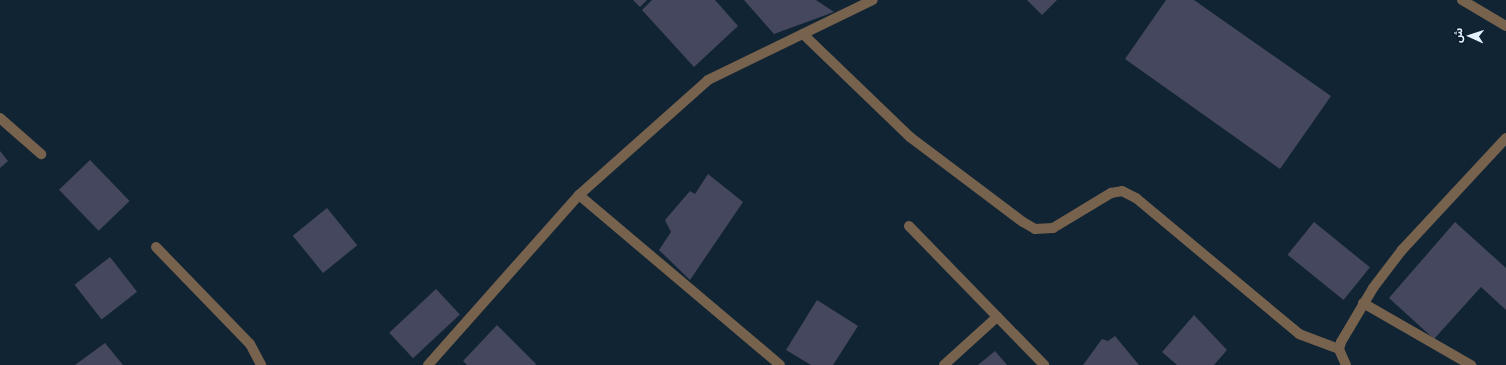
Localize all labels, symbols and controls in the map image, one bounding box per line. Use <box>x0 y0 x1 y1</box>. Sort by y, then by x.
north arrow <box>1450 16 1490 56</box>
text: ش <box>1451 27 1465 43</box>

